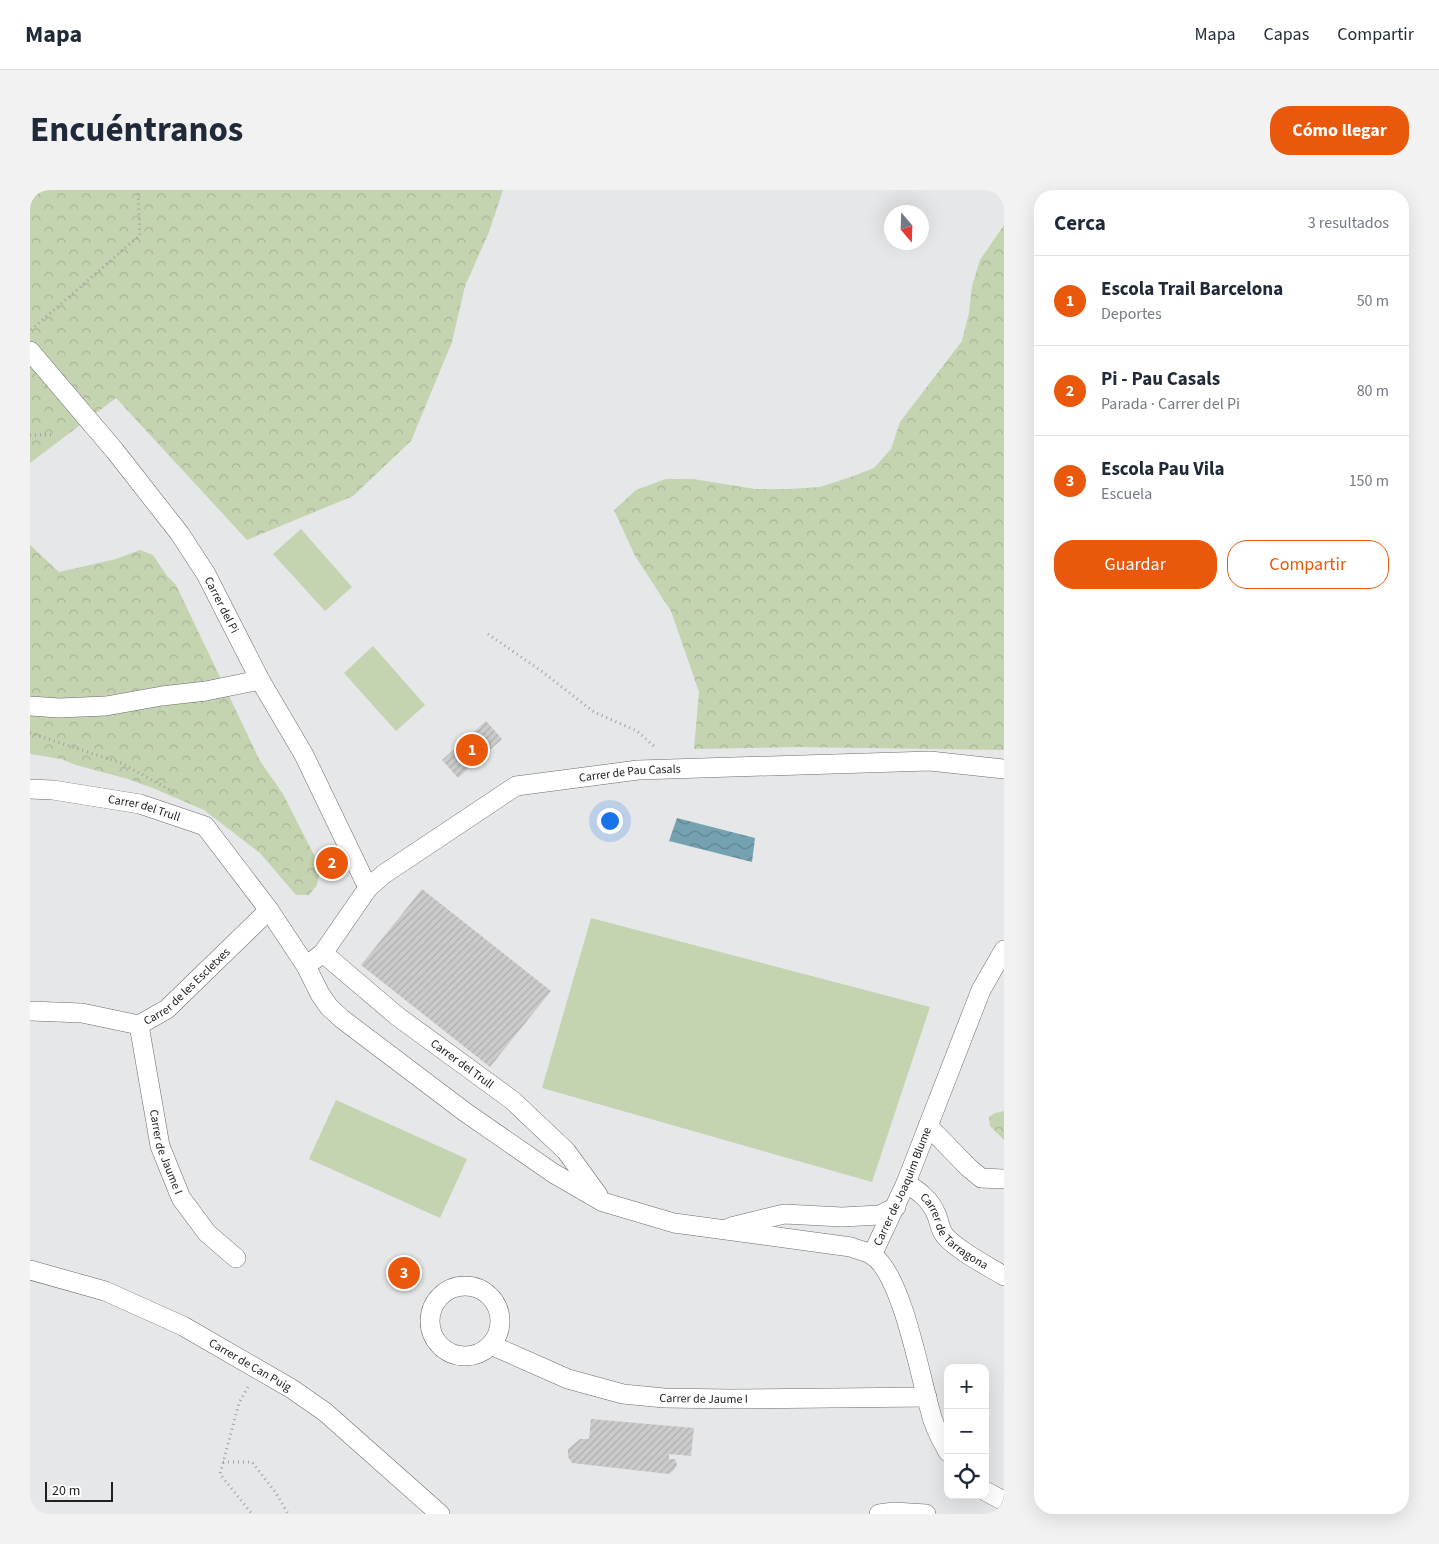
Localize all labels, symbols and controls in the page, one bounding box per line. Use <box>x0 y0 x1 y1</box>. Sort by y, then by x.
text: Mapa <box>25 17 82 52</box>
text: Mapa <box>1195 22 1236 47</box>
text: Capas <box>1264 22 1309 47</box>
text: Compartir <box>1337 22 1414 47</box>
text: Encuéntranos <box>30 105 243 155</box>
button: Cómo llegar <box>1270 106 1409 155</box>
north arrow <box>884 205 929 250</box>
text: Cerca <box>1054 208 1106 238</box>
text: 3 resultados <box>1308 212 1389 234</box>
text: Escola Trail Barcelona <box>1101 276 1283 303</box>
text: 1 <box>1066 290 1074 312</box>
text: 50 m <box>1357 290 1389 312</box>
text: Deportes <box>1101 303 1162 325</box>
text: Pi - Pau Casals <box>1101 366 1220 393</box>
text: 2 <box>1066 380 1074 402</box>
text: 80 m <box>1357 380 1389 402</box>
text: Parada · Carrer del Pi <box>1101 393 1240 415</box>
text: Escola Pau Vila <box>1101 456 1225 483</box>
text: 3 <box>1066 470 1074 492</box>
text: 150 m <box>1349 470 1389 492</box>
text: Escuela <box>1101 483 1152 505</box>
button: Guardar <box>1054 540 1217 589</box>
button: Compartir <box>1227 540 1389 589</box>
street label: Carrer del Pi <box>200 574 243 636</box>
pin: 1 <box>456 731 488 769</box>
street label: Carrer de Pau Casals <box>578 760 681 786</box>
street label: Carrer del Trull <box>107 790 183 826</box>
your location <box>597 808 623 834</box>
pin: 2 <box>316 844 348 882</box>
street label: Carrer de les Escletxes <box>140 944 234 1029</box>
street label: Carrer del Trull <box>427 1035 497 1092</box>
street label: Carrer de Jaume I <box>145 1108 187 1197</box>
street label: Carrer de Joaquim Blume <box>869 1125 935 1249</box>
street label: Carrer de Tarragona <box>916 1189 991 1273</box>
pin: 3 <box>388 1254 420 1292</box>
street label: Carrer de Can Puig <box>206 1334 295 1395</box>
map controls <box>944 1364 989 1499</box>
button: + <box>944 1364 989 1409</box>
street label: Carrer de Jaume I <box>659 1389 748 1408</box>
button: − <box>944 1409 989 1454</box>
button: locate <box>944 1454 989 1499</box>
scale bar <box>45 1479 112 1502</box>
text: 20 m <box>52 1481 80 1501</box>

